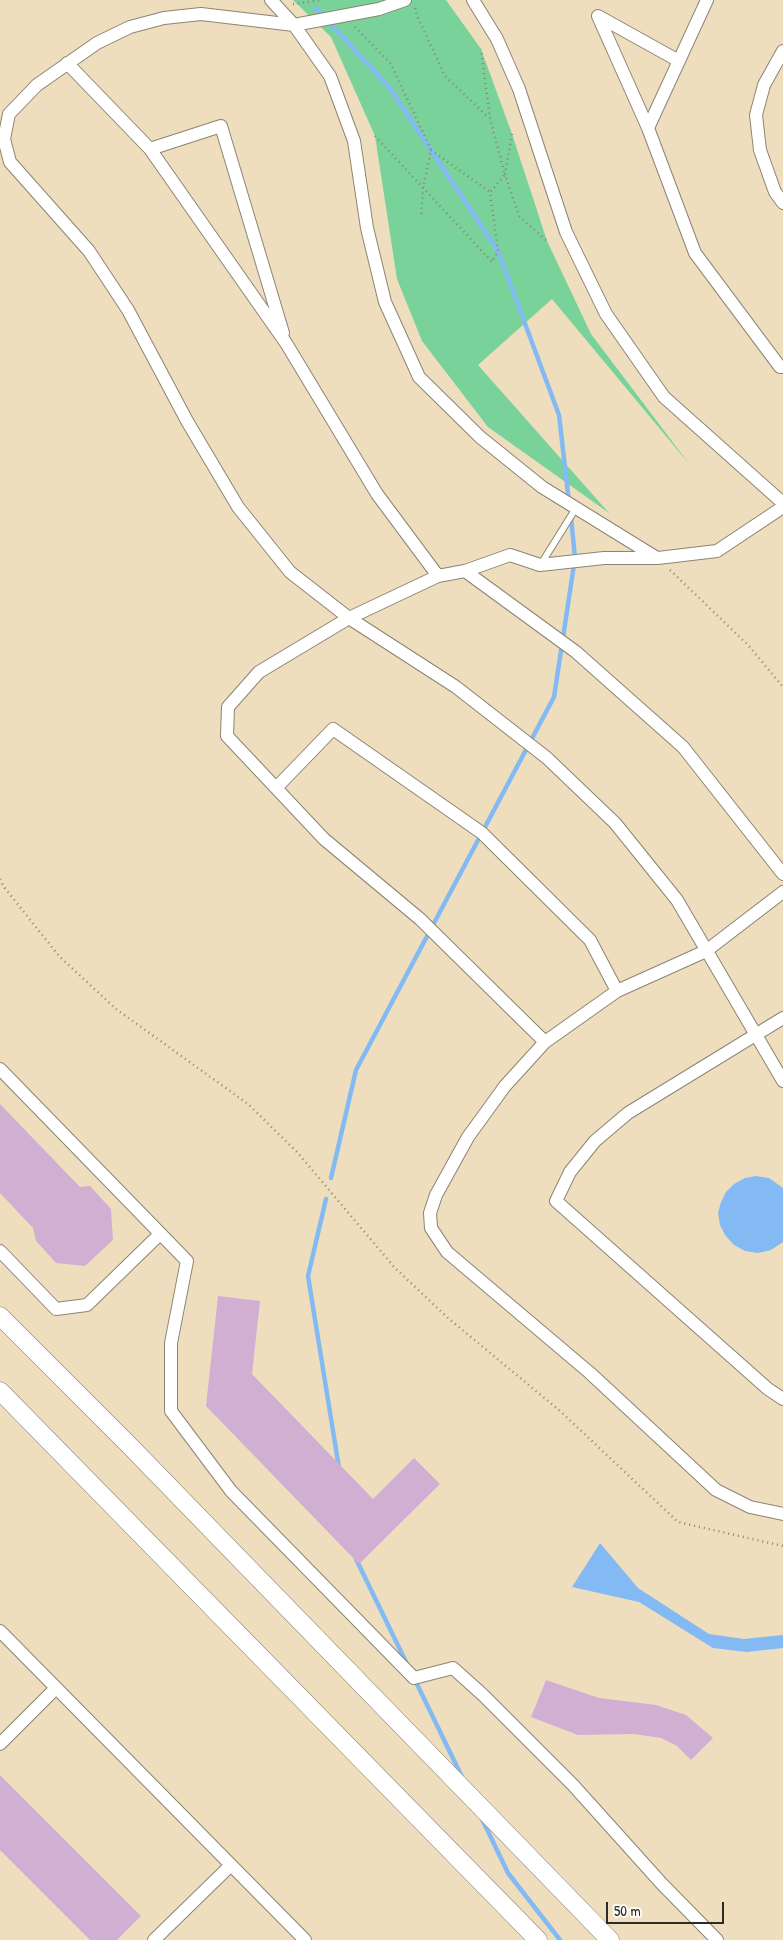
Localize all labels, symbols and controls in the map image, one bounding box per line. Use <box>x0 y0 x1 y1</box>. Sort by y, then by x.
scale bar <box>608 1892 726 1924</box>
text: 50 m <box>614 1900 641 1921</box>

